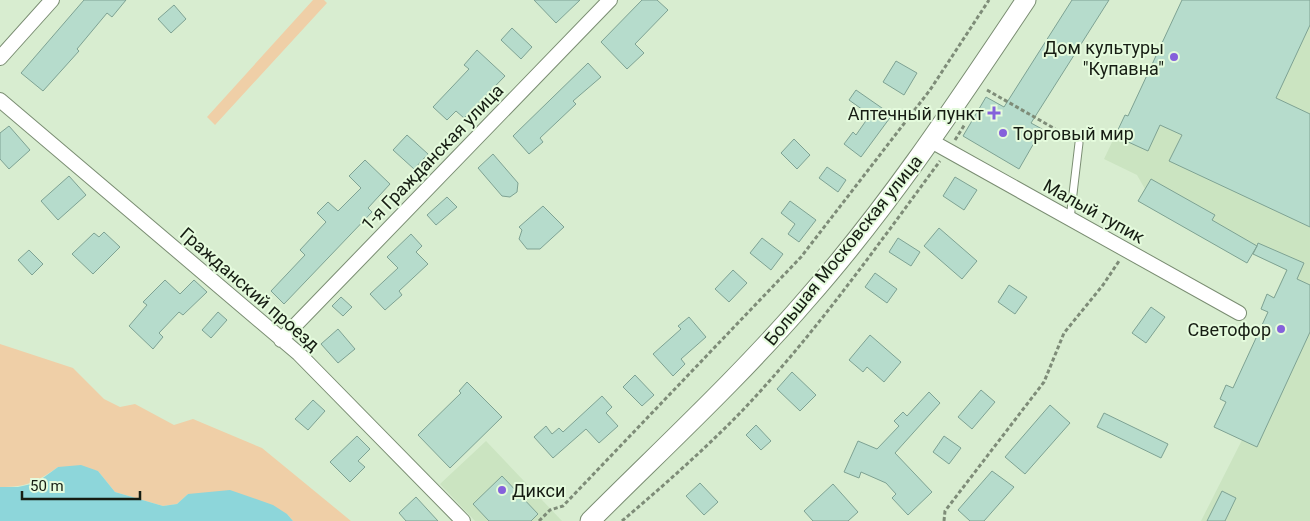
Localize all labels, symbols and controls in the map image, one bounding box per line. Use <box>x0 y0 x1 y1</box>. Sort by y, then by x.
place label: Дом культуры "Купавна" <box>1044 37 1164 79</box>
marker: Дом культуры "Купавна" <box>1168 51 1180 63</box>
street label: 1-я Гражданская улица <box>357 80 507 234</box>
place label: Аптечный пункт <box>848 103 984 124</box>
marker: Аптечный пункт <box>988 107 1000 119</box>
place label: Торговый мир <box>1013 123 1134 144</box>
marker: Торговый мир <box>997 127 1009 139</box>
street label: Большая Московская улица <box>760 151 926 349</box>
street label: Малый тупик <box>1040 175 1149 248</box>
street label: Гражданский проезд <box>176 223 324 355</box>
place label: Светофор <box>1188 319 1271 340</box>
marker: Светофор <box>1275 323 1287 335</box>
scale bar <box>22 468 140 500</box>
text: 50 m <box>30 477 64 495</box>
place label: Дикси <box>512 480 565 501</box>
marker: Дикси <box>496 484 508 496</box>

